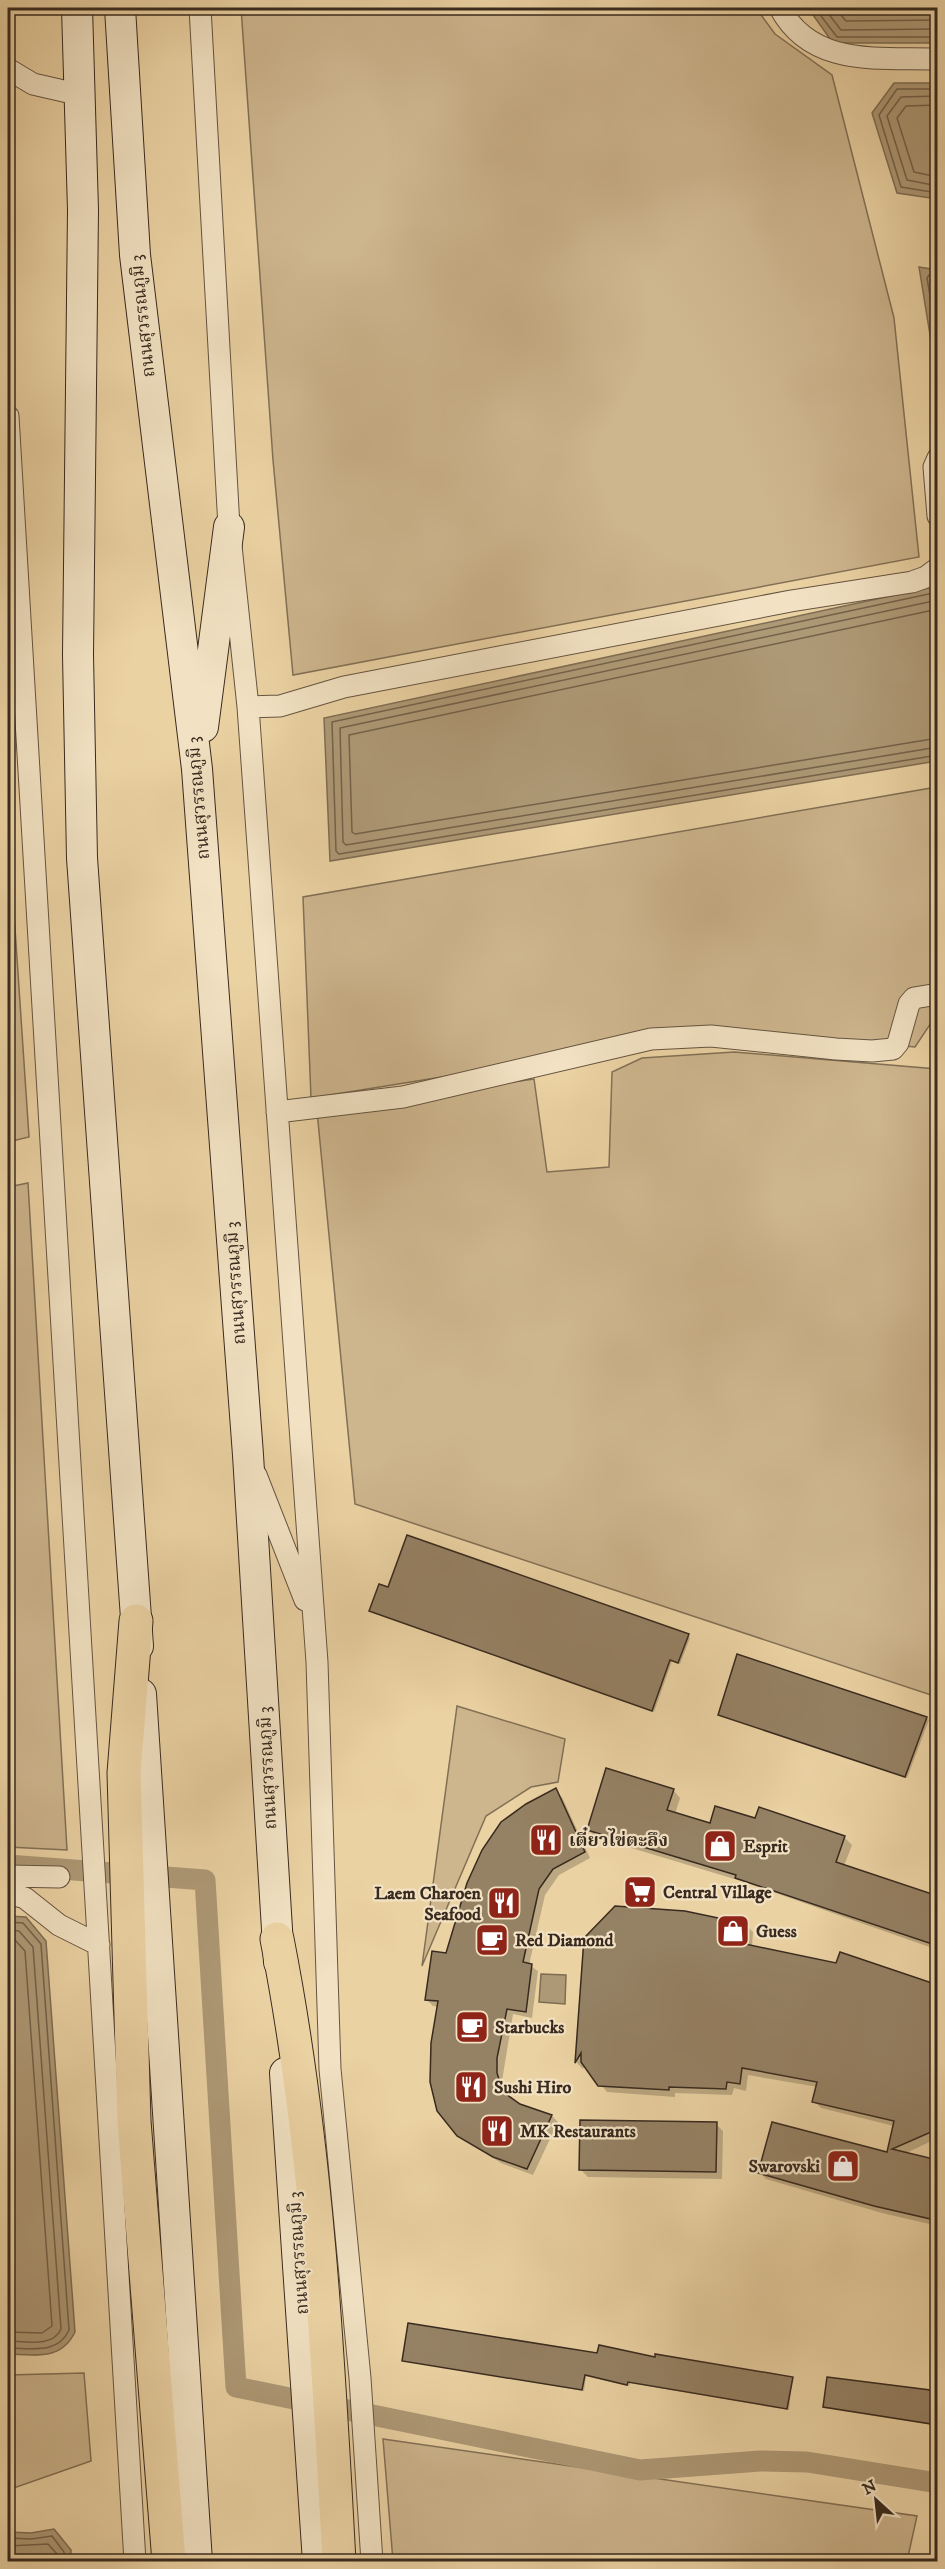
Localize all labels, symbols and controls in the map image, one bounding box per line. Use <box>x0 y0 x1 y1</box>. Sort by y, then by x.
street label: ถนนสุวรรณภูมิ 3 <box>126 253 160 378</box>
street label: ถนนสุวรรณภูมิ 3 <box>183 735 215 860</box>
street label: ถนนสุวรรณภูมิ 3 <box>221 1221 251 1345</box>
street label: ถนนสุวรรณภูมิ 3 <box>254 1706 282 1830</box>
restaurant icon: เตี๋ยวไข่ตะลึง <box>528 1822 564 1858</box>
place label: เตี๋ยวไข่ตะลึง <box>569 1826 668 1852</box>
shop icon: Esprit <box>702 1828 738 1864</box>
place label: Esprit <box>743 1836 788 1858</box>
supermarket icon: Central Village <box>622 1874 658 1910</box>
place label: Central Village <box>663 1882 772 1904</box>
place label: Laem Charoen Seafood <box>374 1883 482 1926</box>
restaurant icon: Laem Charoen Seafood <box>486 1885 522 1921</box>
shop icon: Guess <box>715 1913 751 1949</box>
place label: Guess <box>756 1921 797 1943</box>
cafe icon: Red Diamond <box>474 1922 510 1958</box>
place label: Red Diamond <box>515 1930 614 1952</box>
cafe icon: Starbucks <box>454 2009 490 2045</box>
place label: Starbucks <box>495 2017 564 2039</box>
restaurant icon: Sushi Hiro <box>453 2069 489 2105</box>
place label: Sushi Hiro <box>494 2077 572 2099</box>
restaurant icon: MK Restaurants <box>479 2113 515 2149</box>
place label: MK Restaurants <box>520 2121 636 2143</box>
shop icon: Swarovski <box>825 2148 861 2184</box>
place label: Swarovski <box>749 2156 820 2178</box>
street label: ถนนสุวรรณภูมิ 3 <box>284 2191 314 2315</box>
north arrow <box>846 2470 906 2530</box>
text: N <box>859 2476 880 2499</box>

